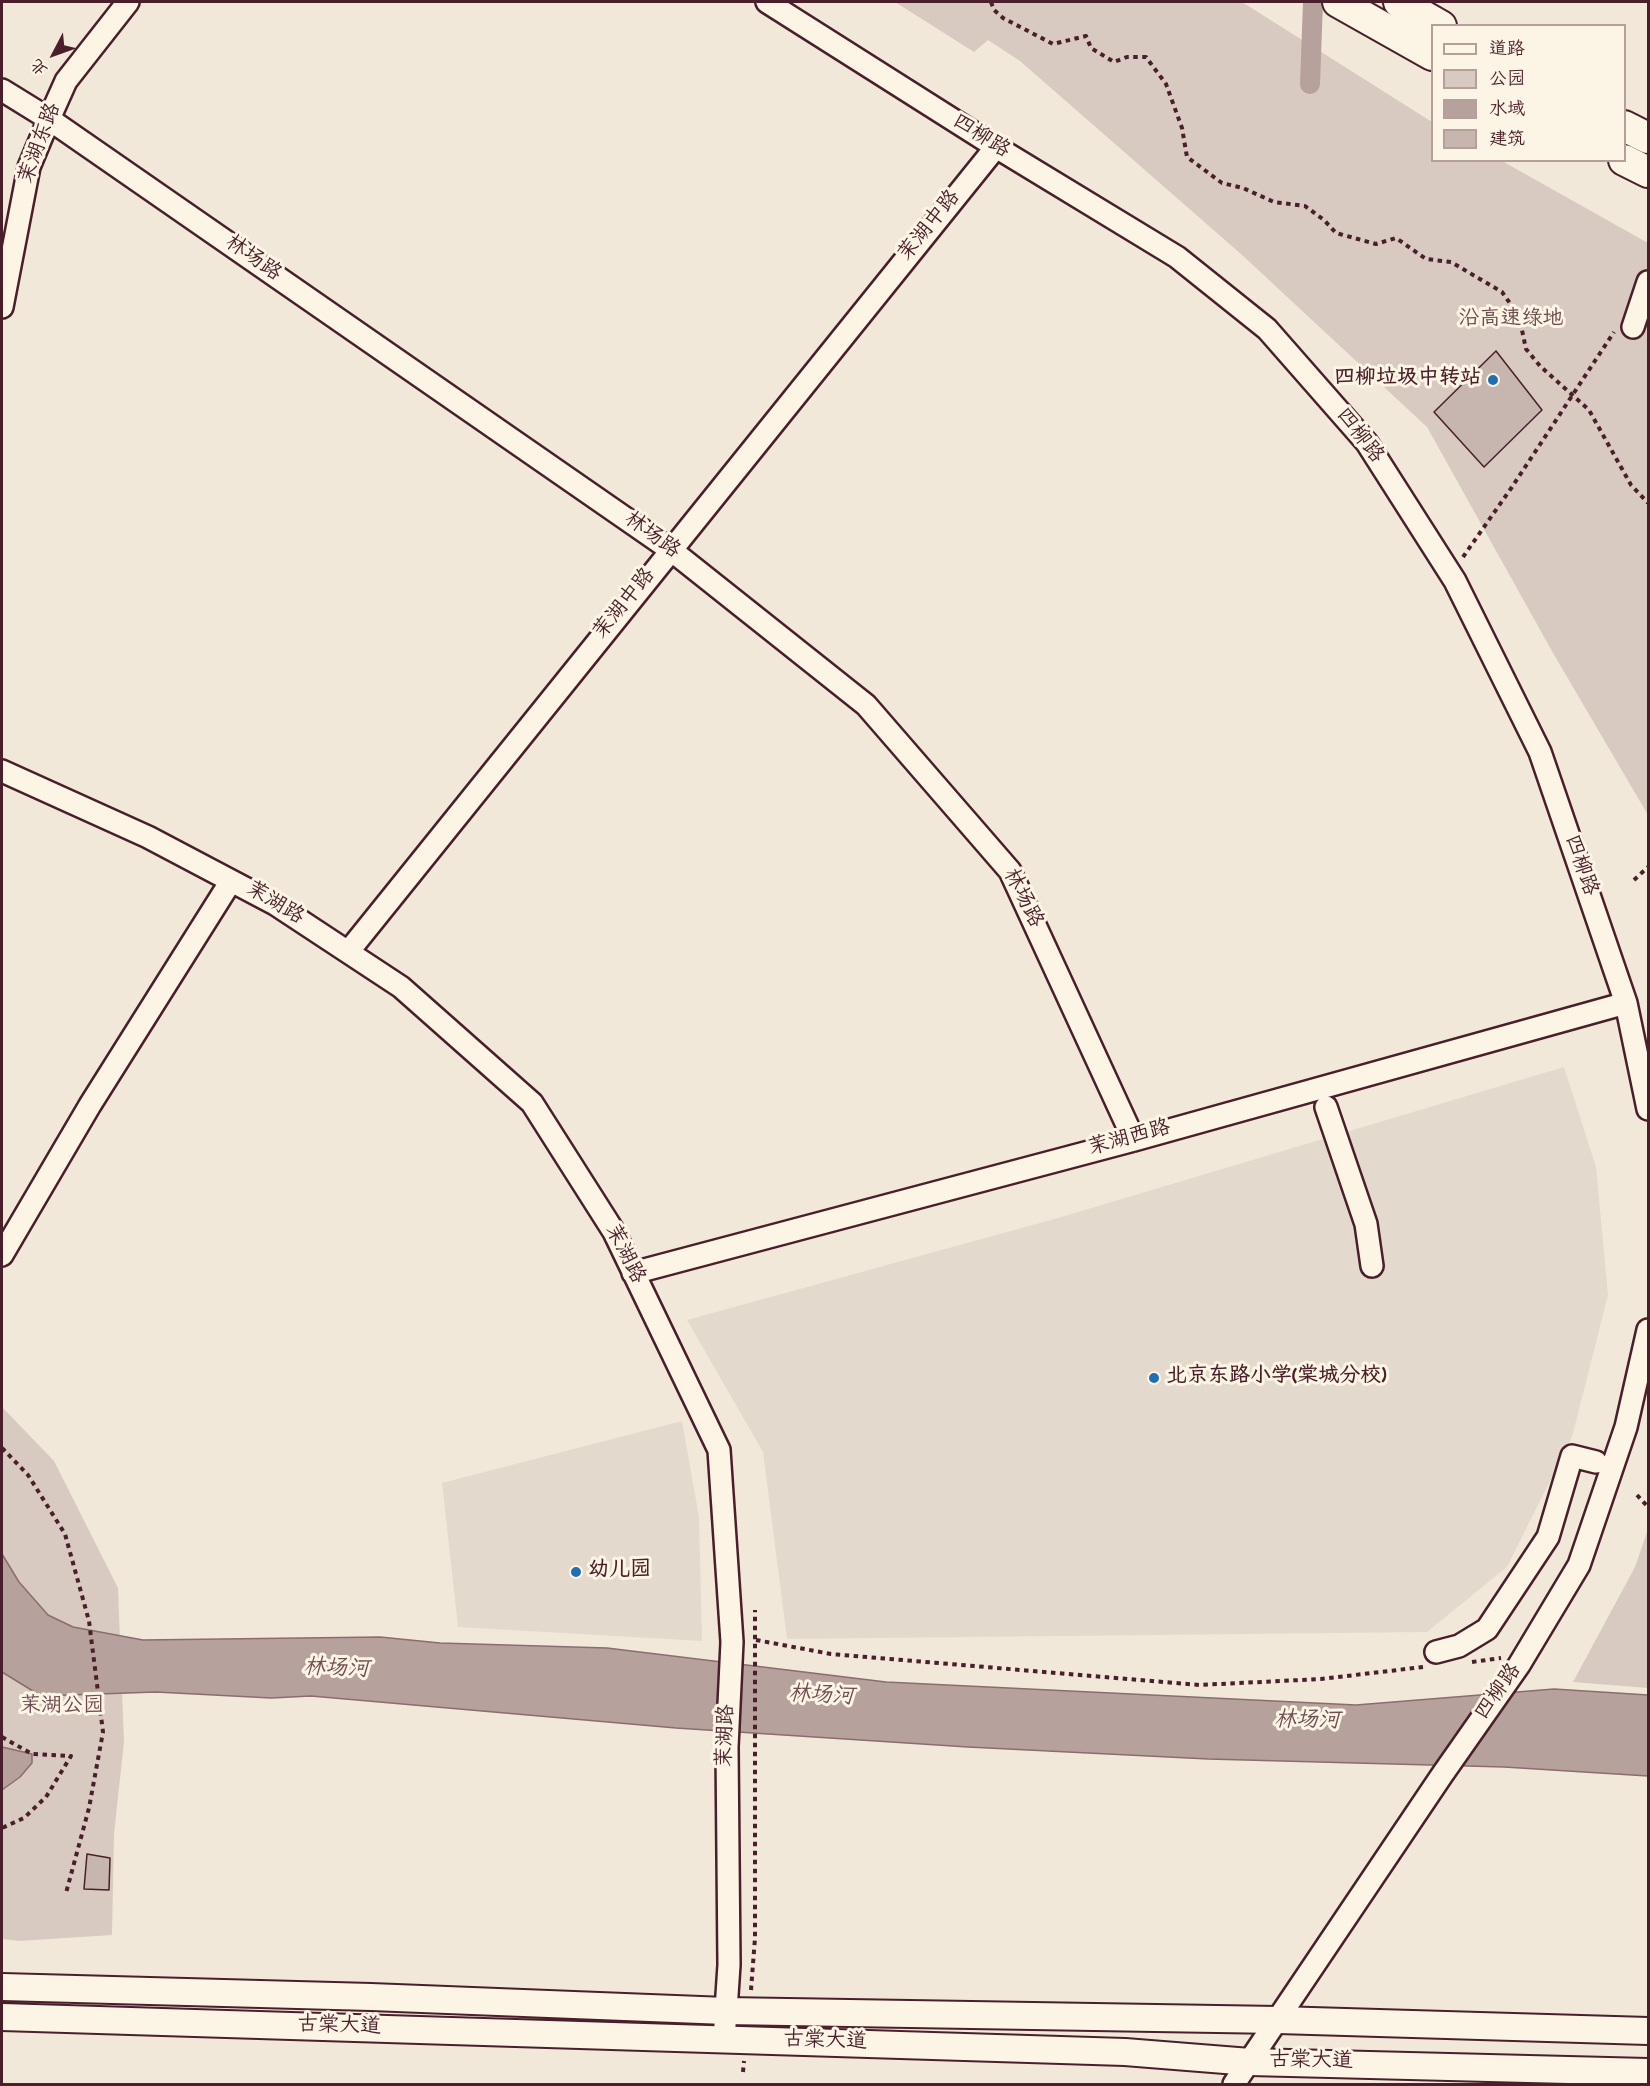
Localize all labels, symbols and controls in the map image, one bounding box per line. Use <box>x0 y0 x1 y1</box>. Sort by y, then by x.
north arrow <box>24 24 84 84</box>
legend <box>1431 24 1626 162</box>
text: 道路 <box>1489 38 1525 63</box>
text: 北 <box>26 53 54 80</box>
text: 公园 <box>1489 68 1525 93</box>
text: 水域 <box>1489 98 1525 123</box>
street label: 茉湖东路 <box>16 100 68 188</box>
street label: 四柳路 <box>947 111 1013 165</box>
text: 建筑 <box>1489 128 1525 153</box>
street label: 茉湖中路 <box>895 186 967 268</box>
street label: 林场路 <box>219 232 285 288</box>
park label: 沿高速绿地 <box>1459 308 1563 334</box>
place label: 四柳垃圾中转站 <box>1334 367 1481 393</box>
marker: 四柳垃圾中转站 <box>1486 373 1500 387</box>
street label: 四柳路 <box>1329 404 1387 470</box>
street label: 林场路 <box>618 508 684 566</box>
street label: 茉湖中路 <box>590 564 662 646</box>
street label: 四柳路 <box>1557 832 1601 900</box>
street label: 林场路 <box>995 865 1047 933</box>
street label: 茉湖路 <box>241 878 307 932</box>
street label: 茉湖西路 <box>1086 1117 1174 1163</box>
street label: 茉湖路 <box>597 1221 649 1289</box>
place label: 北京东路小学(棠城分校) <box>1166 1365 1386 1391</box>
marker: 北京东路小学(棠城分校) <box>1147 1371 1161 1385</box>
place label: 幼儿园 <box>588 1559 651 1585</box>
marker: 幼儿园 <box>569 1565 583 1579</box>
water label: 林场河 <box>303 1657 369 1685</box>
street label: 四柳路 <box>1472 1660 1528 1726</box>
water label: 林场河 <box>787 1683 855 1713</box>
park label: 茉湖公园 <box>20 1695 104 1721</box>
street label: 茉湖路 <box>714 1704 742 1768</box>
water label: 林场河 <box>1274 1709 1340 1737</box>
street label: 古棠大道 <box>297 2014 381 2042</box>
street label: 古棠大道 <box>783 2029 867 2057</box>
street label: 古棠大道 <box>1269 2050 1353 2076</box>

